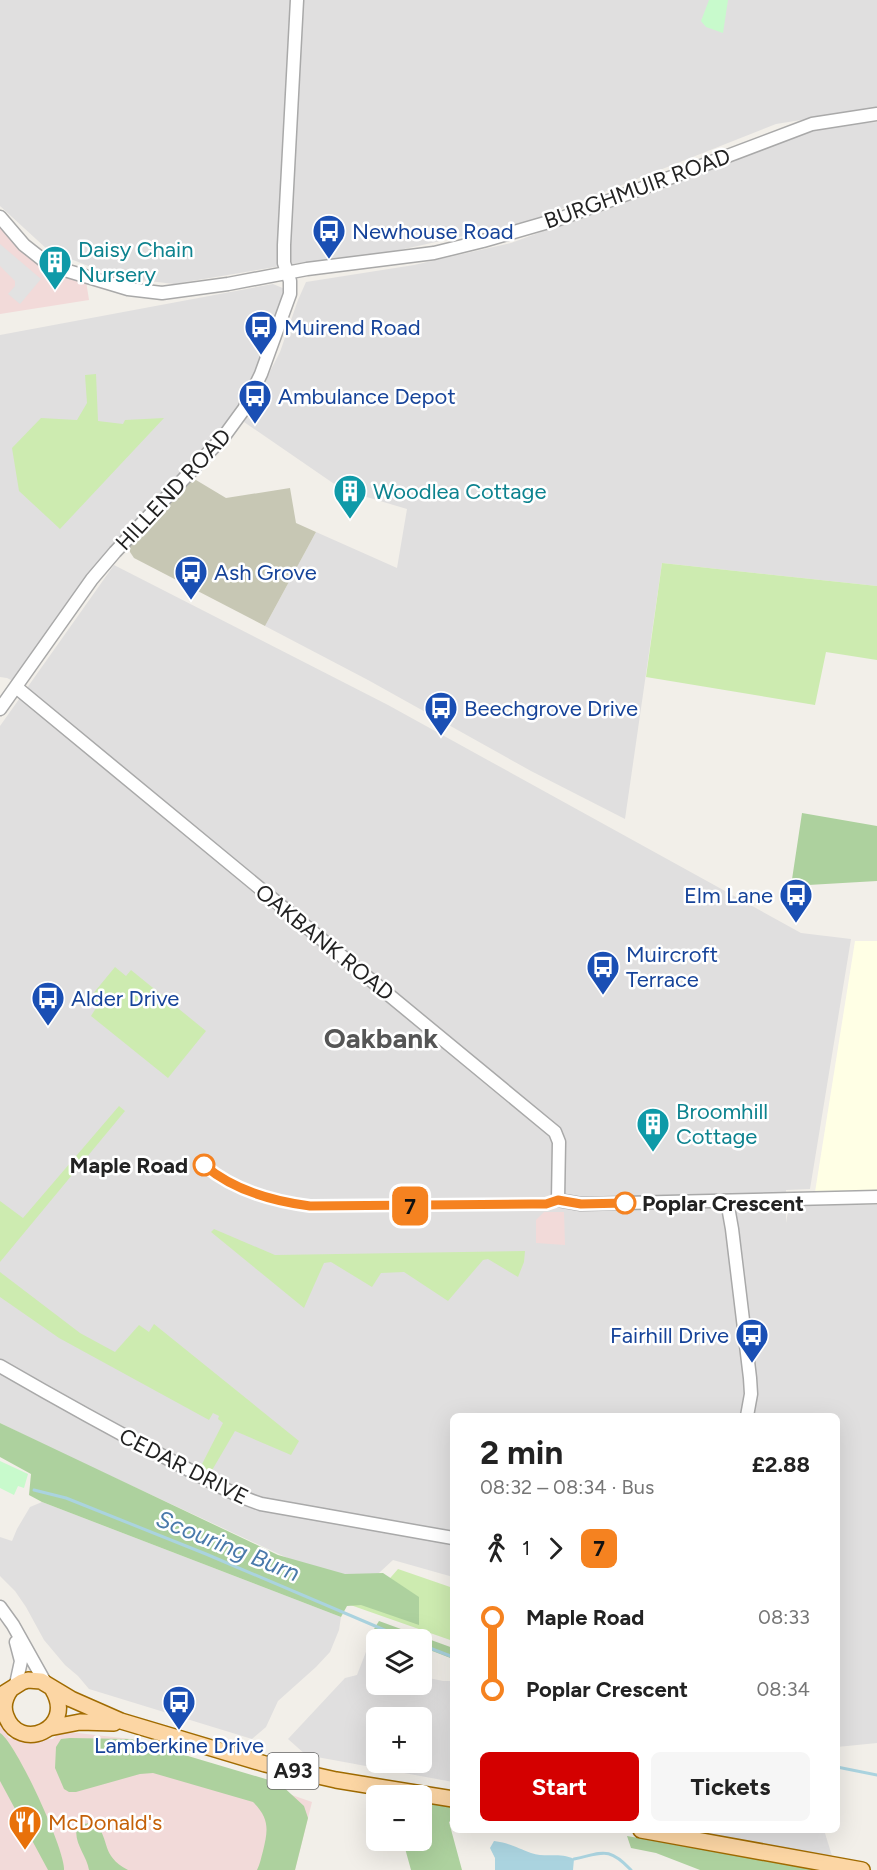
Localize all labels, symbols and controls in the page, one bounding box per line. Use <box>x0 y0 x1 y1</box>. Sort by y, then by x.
street label: BURGHMUIR ROAD <box>540 142 734 235</box>
bus stop icon: Newhouse Road <box>311 213 347 260</box>
place label: Newhouse Road <box>352 218 514 245</box>
place label: Daisy Chain Nursery <box>78 236 193 288</box>
building icon: Daisy Chain Nursery <box>37 244 73 291</box>
bus stop icon: Muirend Road <box>243 309 279 356</box>
place label: Muirend Road <box>284 314 421 341</box>
bus stop icon: Ambulance Depot <box>237 378 273 425</box>
place label: Ambulance Depot <box>278 383 456 410</box>
street label: HILLEND ROAD <box>110 423 237 556</box>
building icon: Woodlea Cottage <box>332 473 368 520</box>
place label: Woodlea Cottage <box>373 478 547 505</box>
bus stop icon: Ash Grove <box>173 554 209 601</box>
place label: Ash Grove <box>214 559 317 586</box>
bus stop icon: Beechgrove Drive <box>423 690 459 737</box>
place label: Beechgrove Drive <box>464 695 638 722</box>
bus stop icon: Elm Lane <box>778 877 814 924</box>
street label: OAKBANK ROAD <box>250 878 399 1007</box>
place label: Elm Lane <box>684 882 773 909</box>
place label: Muircroft Terrace <box>626 941 718 993</box>
bus stop icon: Muircroft Terrace <box>585 949 621 996</box>
bus stop icon: Alder Drive <box>30 980 66 1027</box>
place label: Alder Drive <box>71 985 179 1012</box>
district label: Oakbank <box>324 1021 438 1055</box>
place label: Broomhill Cottage <box>676 1098 768 1150</box>
building icon: Broomhill Cottage <box>635 1106 671 1153</box>
place label: Maple Road <box>70 1152 188 1179</box>
marker: Maple Road <box>193 1154 215 1176</box>
line badge: 7 <box>390 1186 430 1226</box>
place label: Poplar Crescent <box>642 1190 804 1217</box>
marker: Poplar Crescent <box>614 1192 636 1214</box>
text: 7 <box>404 1194 416 1219</box>
bus stop icon: Fairhill Drive <box>734 1317 770 1364</box>
place label: Fairhill Drive <box>610 1322 729 1349</box>
street label: CEDAR DRIVE <box>115 1422 253 1511</box>
text: 2 min <box>480 1433 563 1472</box>
text: £2.88 <box>752 1451 810 1478</box>
text: 08:32 – 08:34 · Bus <box>480 1475 654 1499</box>
water label: Scouring Burn <box>152 1504 304 1587</box>
icon: walk <box>480 1532 513 1565</box>
icon: forward <box>539 1532 572 1565</box>
text: 1 <box>522 1536 530 1560</box>
text: 7 <box>593 1536 605 1561</box>
text: Maple Road <box>526 1604 644 1631</box>
text: 08:33 <box>758 1605 810 1629</box>
map controls <box>366 1629 432 1851</box>
button: layers <box>366 1629 432 1695</box>
text: Poplar Crescent <box>526 1676 688 1703</box>
text: 08:34 <box>757 1677 810 1701</box>
bus stop icon: Lamberkine Drive <box>161 1684 197 1731</box>
button: + <box>366 1707 432 1773</box>
place label: Lamberkine Drive <box>94 1732 264 1759</box>
button: Start <box>480 1752 639 1821</box>
button: Tickets <box>651 1752 810 1821</box>
road number: A93 <box>268 1753 318 1789</box>
button: − <box>366 1785 432 1851</box>
restaurant icon: McDonald's <box>7 1804 43 1851</box>
place label: McDonald's <box>48 1809 162 1836</box>

